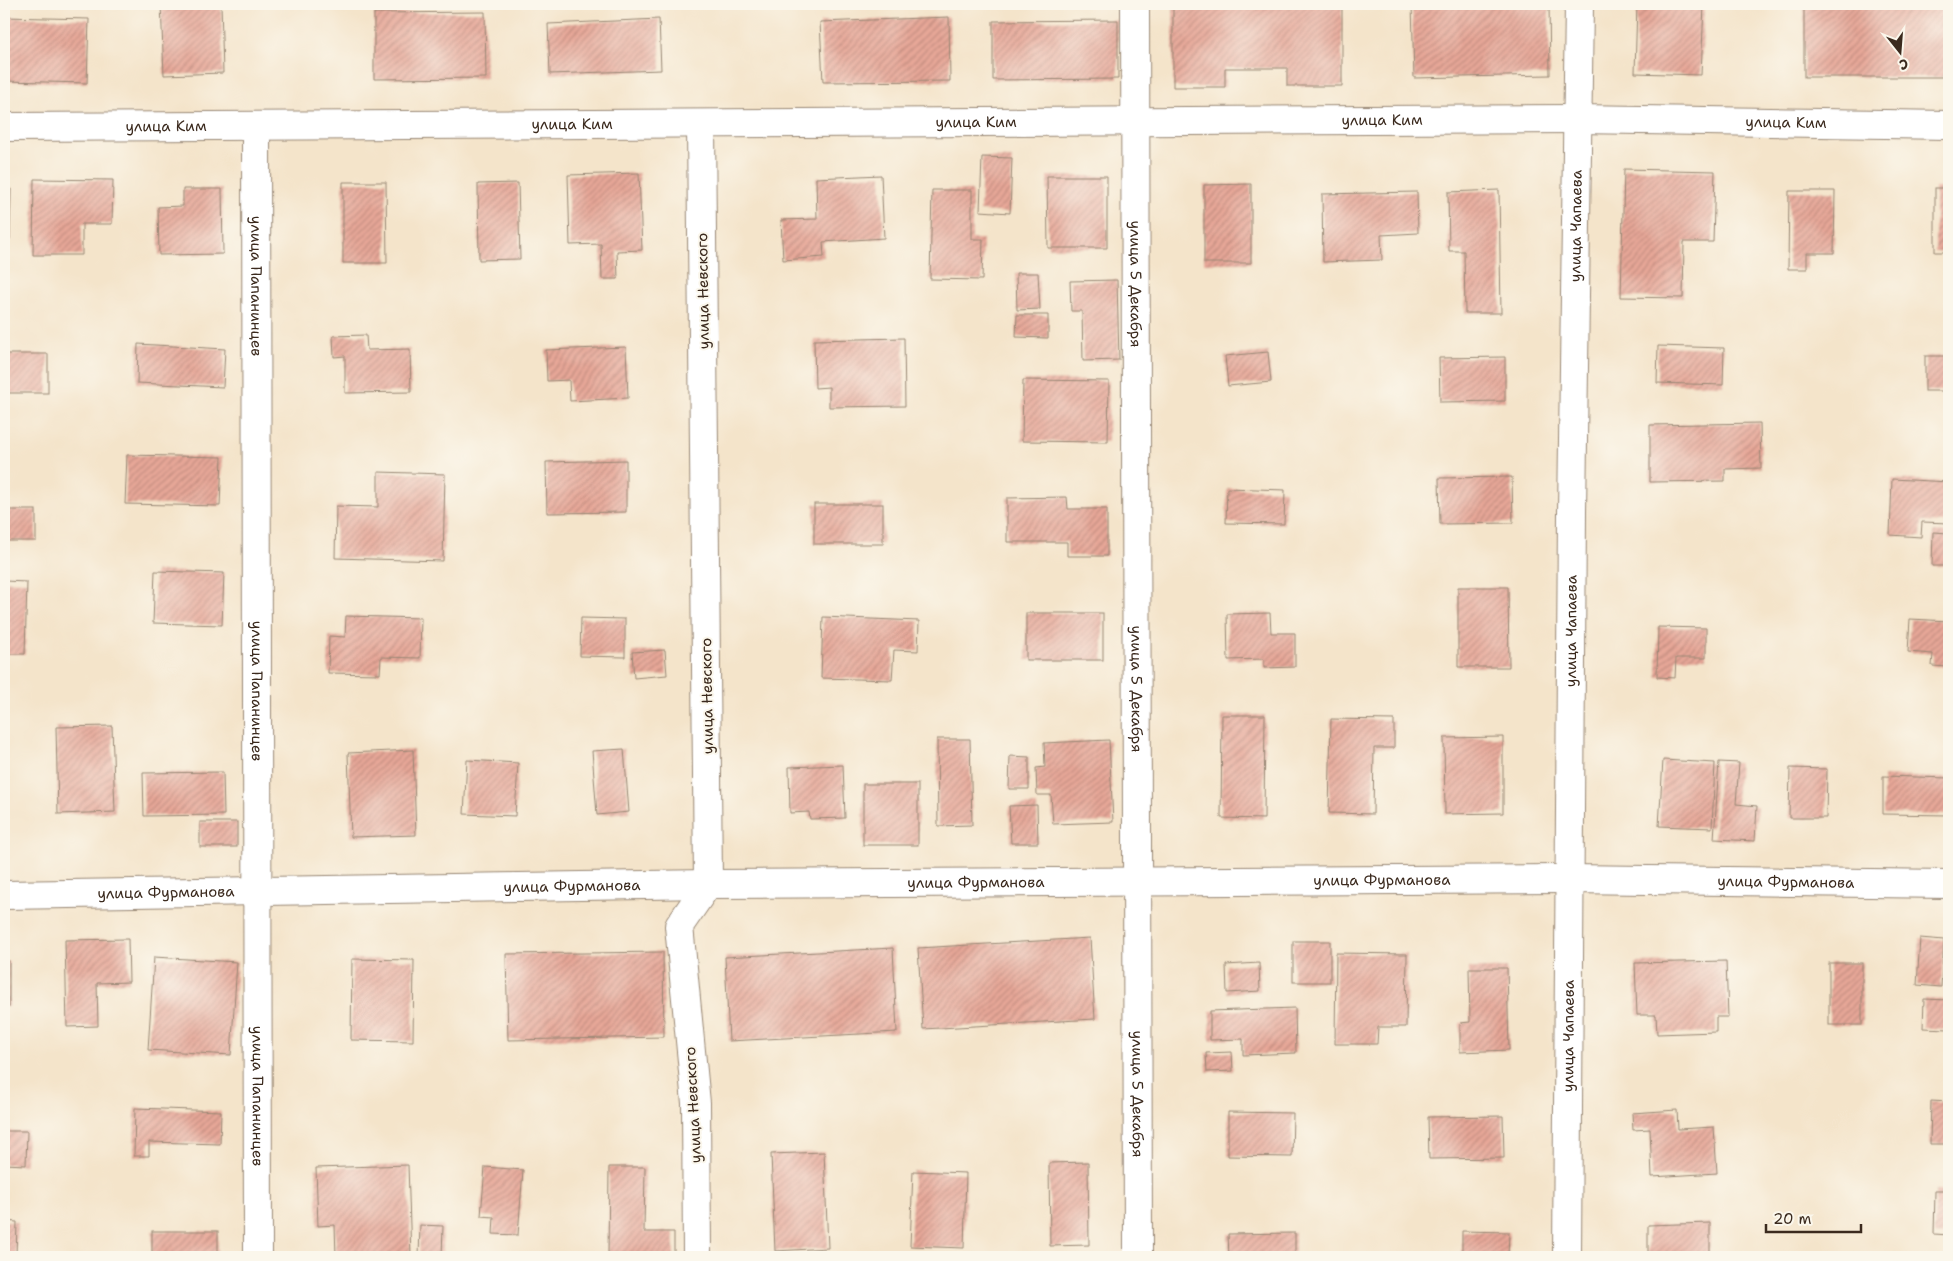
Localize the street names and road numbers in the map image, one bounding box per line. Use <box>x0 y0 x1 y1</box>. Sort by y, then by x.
street label: улица Ким <box>1341 110 1423 130</box>
street label: улица Ким <box>935 112 1017 132</box>
street label: улица Ким <box>1745 112 1827 133</box>
street label: улица Ким <box>531 114 613 134</box>
street label: улица Ким <box>125 116 207 136</box>
street label: улица Чапаева <box>1565 169 1587 282</box>
street label: улица Папанинцев <box>246 216 266 356</box>
street label: улица 5 Декабря <box>1126 220 1146 348</box>
street label: улица Невского <box>692 233 714 349</box>
street label: улица Чапаева <box>1561 574 1582 687</box>
street label: улица Папанинцев <box>247 621 267 761</box>
street label: улица 5 Декабря <box>1126 625 1147 753</box>
street label: улица Невского <box>696 638 718 754</box>
street label: улица Фурманова <box>1313 870 1451 890</box>
street label: улица Фурманова <box>1717 871 1855 893</box>
street label: улица Фурманова <box>907 872 1045 893</box>
street label: улица Фурманова <box>503 875 641 897</box>
street label: улица Фурманова <box>97 881 235 904</box>
street label: улица Чапаева <box>1558 979 1579 1092</box>
street label: улица Папанинцев <box>248 1026 268 1166</box>
street label: улица 5 Декабря <box>1127 1030 1148 1158</box>
street label: улица Невского <box>680 1046 706 1164</box>

